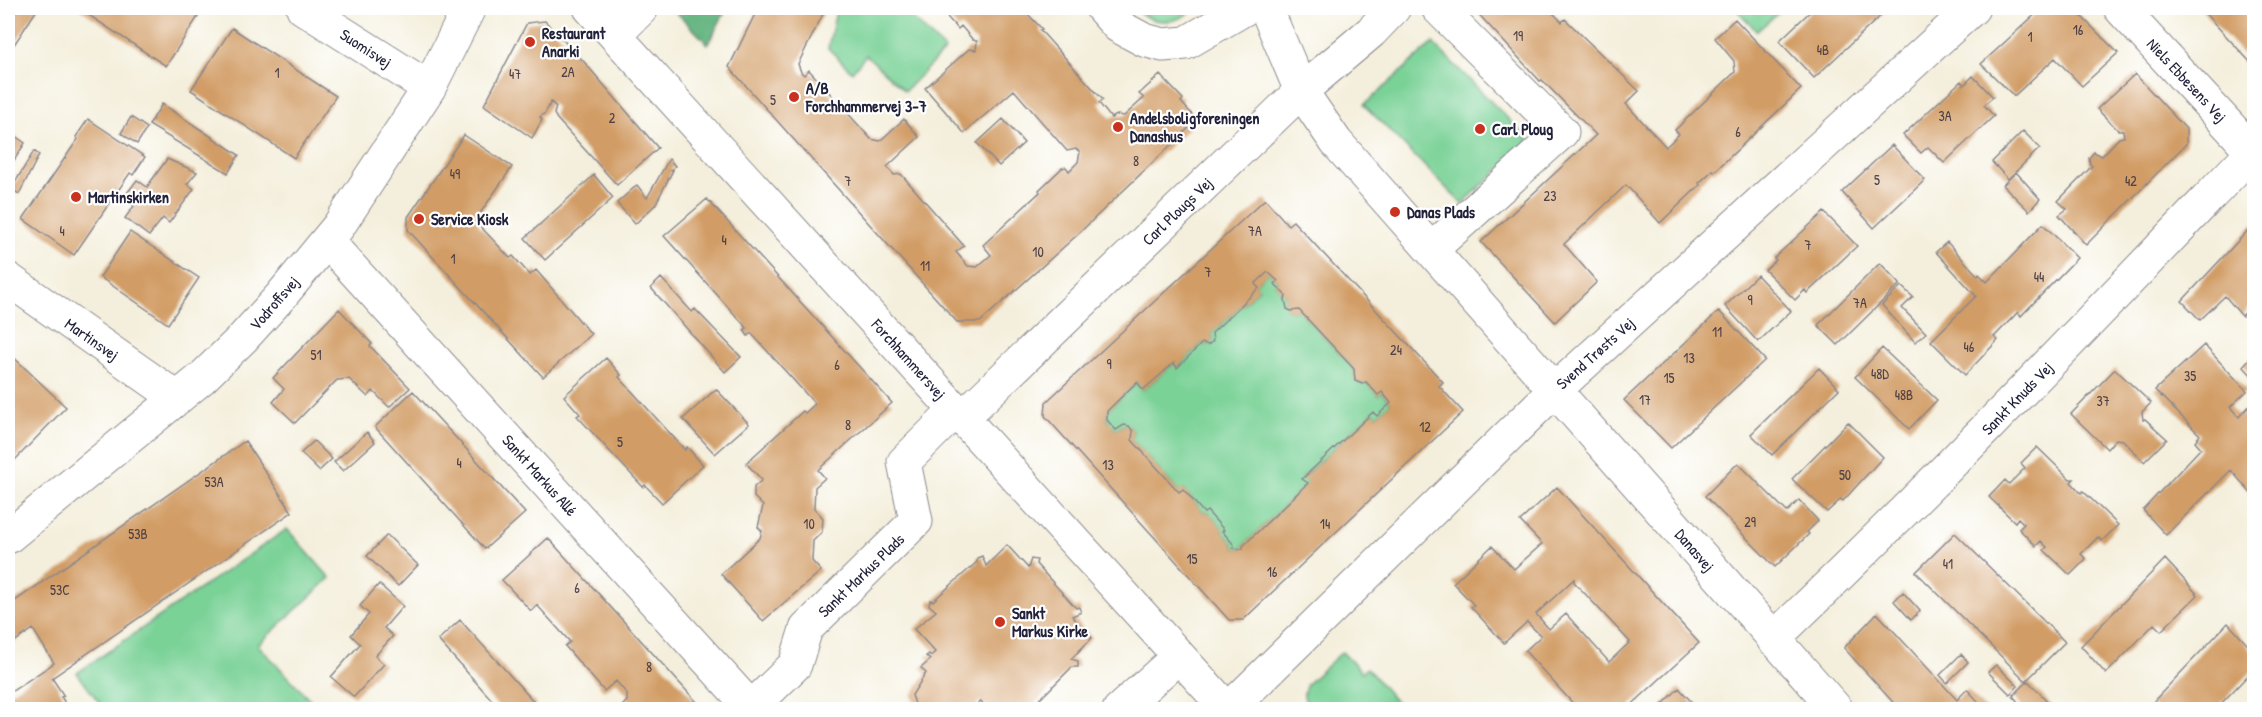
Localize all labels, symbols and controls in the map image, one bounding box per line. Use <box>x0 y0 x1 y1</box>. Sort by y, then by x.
house number: 16 <box>2073 20 2084 39</box>
place label: Restaurant Anarki <box>542 22 606 62</box>
street label: Suomisvej <box>336 23 396 73</box>
house number: 19 <box>1513 26 1523 45</box>
house number: 1 <box>2027 27 2033 46</box>
street label: Niels Ebbesens Vej <box>2142 33 2232 127</box>
marker: Restaurant Anarki <box>523 35 537 49</box>
house number: 4B <box>1817 40 1829 59</box>
house number: 2A <box>561 62 575 81</box>
house number: 1 <box>274 63 280 82</box>
house number: 47 <box>509 64 521 83</box>
place label: A/B Forchhammervej 3-7 <box>805 77 927 117</box>
house number: 5 <box>770 90 776 109</box>
marker: A/B Forchhammervej 3-7 <box>787 90 801 104</box>
house number: 3A <box>1938 106 1952 125</box>
place label: Andelsboligforeningen Danashus <box>1130 107 1260 147</box>
house number: 2 <box>609 108 616 127</box>
place label: Carl Ploug <box>1492 118 1553 141</box>
marker: Andelsboligforeningen Danashus <box>1111 120 1125 134</box>
marker: Carl Ploug <box>1473 122 1487 136</box>
house number: 6 <box>1735 122 1741 141</box>
house number: 8 <box>1133 151 1139 170</box>
house number: 49 <box>450 164 460 183</box>
house number: 5 <box>1874 170 1880 189</box>
house number: 7 <box>845 171 852 190</box>
house number: 42 <box>2125 171 2137 190</box>
street label: Carl Plougs Vej <box>1137 172 1217 250</box>
place label: Martinskirken <box>88 186 169 208</box>
house number: 23 <box>1544 186 1556 205</box>
marker: Martinskirken <box>69 190 83 204</box>
place label: Danas Plads <box>1407 201 1476 223</box>
marker: Danas Plads <box>1388 205 1402 219</box>
place label: Service Kiosk <box>431 208 509 230</box>
marker: Service Kiosk <box>412 212 426 226</box>
house number: 4 <box>59 221 65 240</box>
house number: 7A <box>1248 221 1262 240</box>
house number: 4 <box>721 230 727 249</box>
house number: 7 <box>1805 235 1812 254</box>
house number: 10 <box>1032 242 1044 261</box>
house number: 1 <box>450 249 456 268</box>
house number: 11 <box>920 256 930 275</box>
house number: 7 <box>1205 262 1212 281</box>
house number: 44 <box>2034 267 2044 286</box>
street label: Vodroffsvej <box>244 271 304 335</box>
house number: 9 <box>1747 290 1753 309</box>
house number: 7A <box>1853 293 1867 312</box>
street label: Svend Trøsts Vej <box>1551 312 1639 394</box>
street label: Martinsvej <box>61 313 123 365</box>
street label: Forchhammersvej <box>866 313 951 404</box>
house number: 11 <box>1712 322 1722 341</box>
house number: 46 <box>1964 337 1975 356</box>
house number: 24 <box>1390 340 1402 359</box>
house number: 51 <box>310 345 322 364</box>
house number: 13 <box>1683 348 1695 367</box>
house number: 9 <box>1106 354 1112 373</box>
house number: 6 <box>834 355 840 374</box>
street label: Sankt Knuds Vej <box>1976 357 2058 439</box>
house number: 48D <box>1871 364 1889 383</box>
house number: 35 <box>2184 366 2196 385</box>
house number: 15 <box>1663 368 1675 387</box>
house number: 48B <box>1895 385 1913 404</box>
house number: 17 <box>1639 390 1651 409</box>
house number: 37 <box>2096 391 2110 410</box>
house number: 8 <box>845 415 851 434</box>
house number: 12 <box>1419 417 1431 436</box>
street label: Sankt Markus Allé <box>498 430 583 521</box>
house number: 5 <box>617 432 623 451</box>
house number: 4 <box>456 453 462 472</box>
house number: 13 <box>1102 455 1114 474</box>
house number: 50 <box>1839 465 1851 484</box>
house number: 53A <box>204 472 224 491</box>
house number: 29 <box>1744 512 1756 531</box>
house number: 10 <box>803 514 815 533</box>
house number: 14 <box>1320 514 1330 533</box>
house number: 53B <box>128 524 148 543</box>
street label: Danasvej <box>1670 524 1720 576</box>
street label: Sankt Markus Plads <box>813 528 909 622</box>
house number: 15 <box>1186 549 1198 568</box>
house number: 41 <box>1943 554 1953 573</box>
house number: 16 <box>1267 562 1278 581</box>
house number: 6 <box>574 578 580 597</box>
house number: 53C <box>50 580 70 599</box>
place label: Sankt Markus Kirke <box>1012 602 1089 642</box>
marker: Sankt Markus Kirke <box>993 615 1007 629</box>
house number: 8 <box>646 657 652 676</box>

